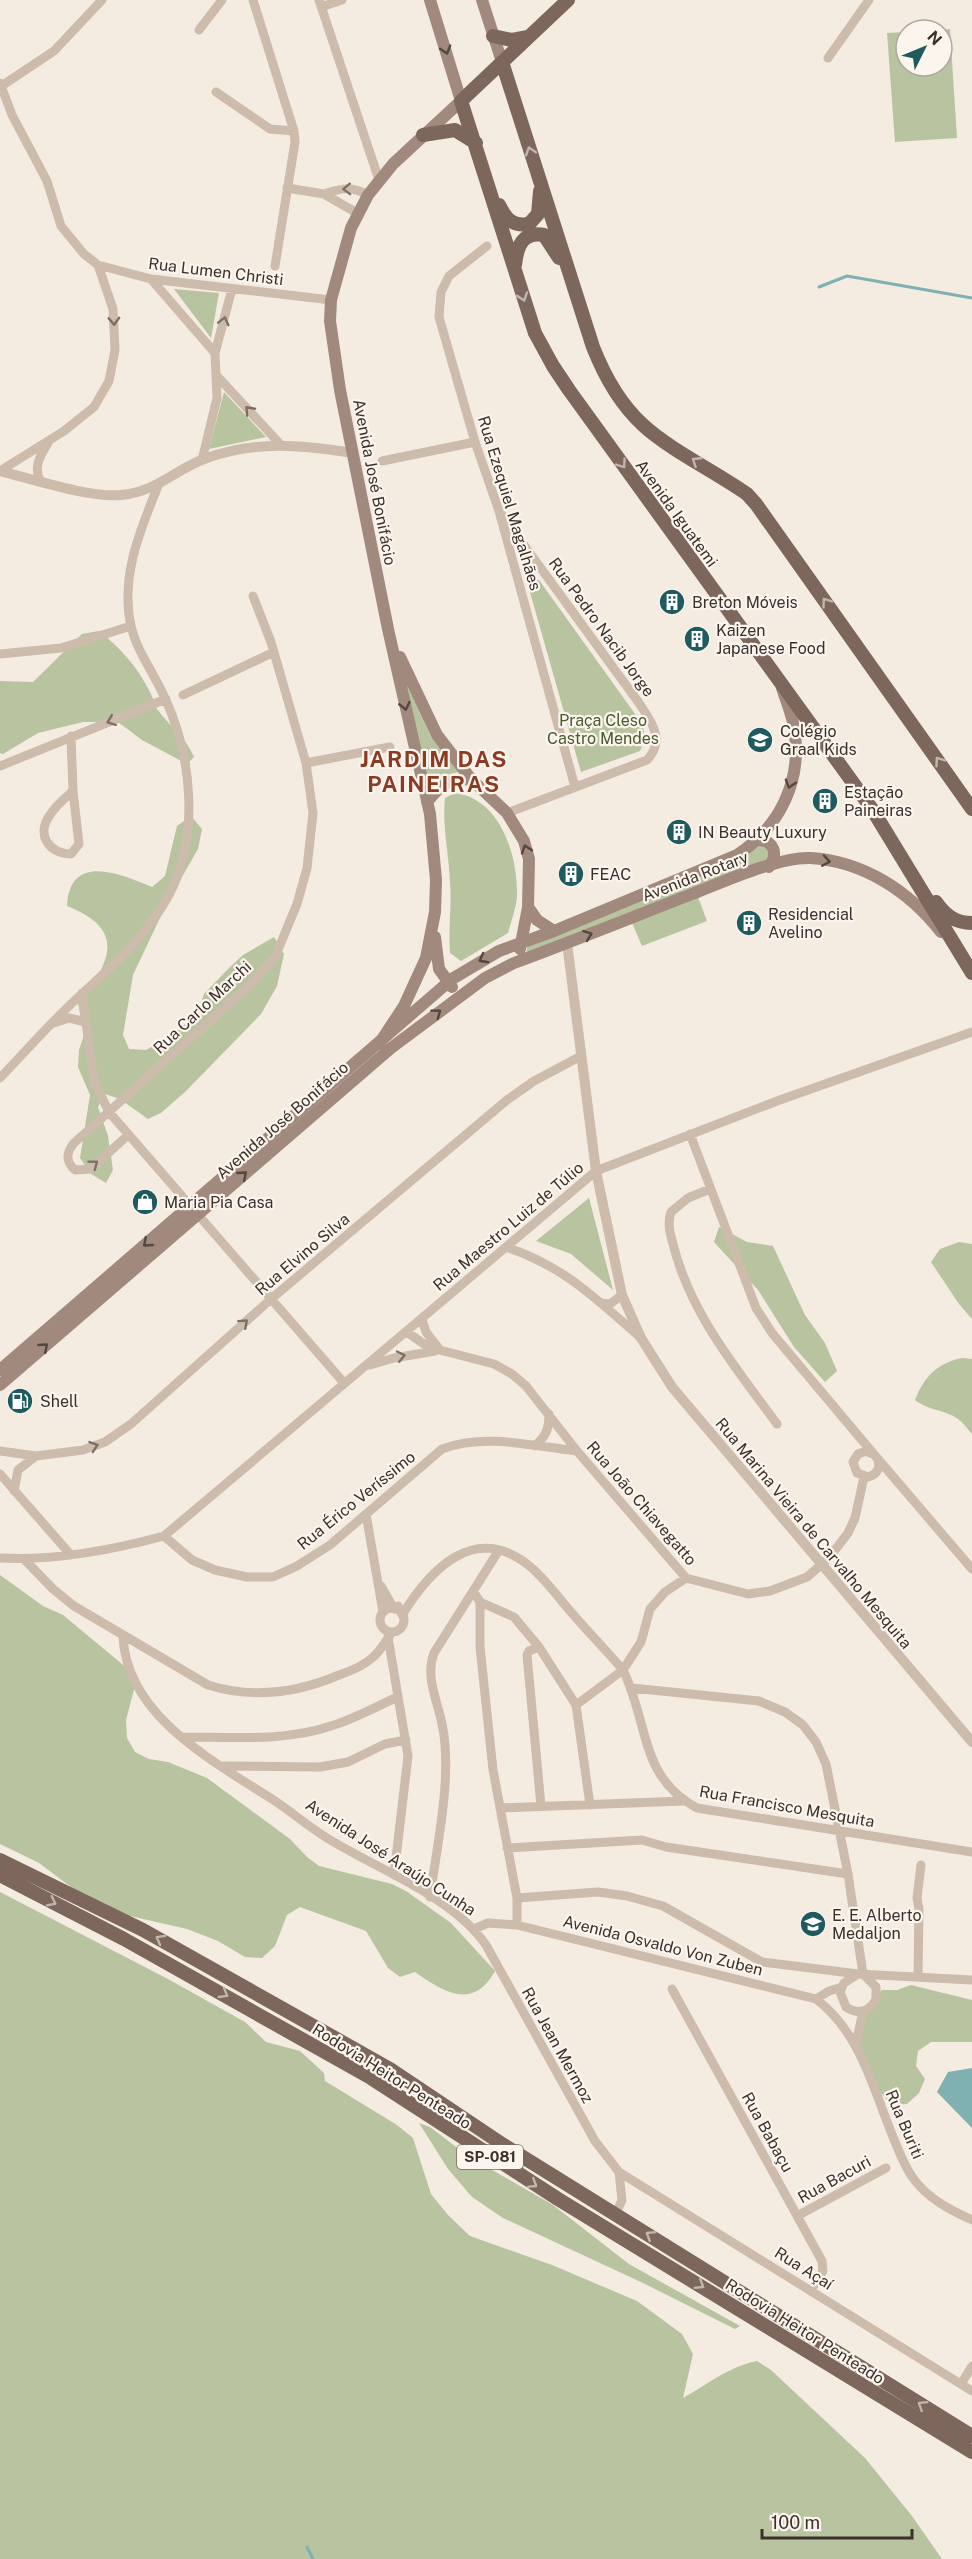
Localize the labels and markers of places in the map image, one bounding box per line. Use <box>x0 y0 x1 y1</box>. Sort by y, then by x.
building icon: Breton Móveis <box>657 587 687 617</box>
place label: Breton Móveis <box>692 593 798 612</box>
place label: Kaizen Japanese Food <box>716 621 825 658</box>
building icon: Kaizen Japanese Food <box>682 624 712 654</box>
place label: Colégio Graal Kids <box>780 722 857 759</box>
school or university icon: Colégio Graal Kids <box>745 725 775 755</box>
place label: Estação Paineiras <box>844 783 912 820</box>
building icon: Estação Paineiras <box>810 786 840 816</box>
building icon: IN Beauty Luxury <box>664 817 694 847</box>
place label: IN Beauty Luxury <box>698 823 827 842</box>
building icon: FEAC <box>556 859 586 889</box>
place label: FEAC <box>590 865 631 884</box>
place label: Residencial Avelino <box>768 905 854 942</box>
building icon: Residencial Avelino <box>734 908 764 938</box>
shop icon: Maria Pia Casa <box>130 1187 160 1217</box>
place label: Maria Pia Casa <box>164 1193 273 1212</box>
fuel station icon: Shell <box>5 1386 35 1416</box>
place label: Shell <box>40 1392 79 1411</box>
place label: E. E. Alberto Medaljon <box>832 1906 922 1943</box>
school or university icon: E. E. Alberto Medaljon <box>798 1909 828 1939</box>

